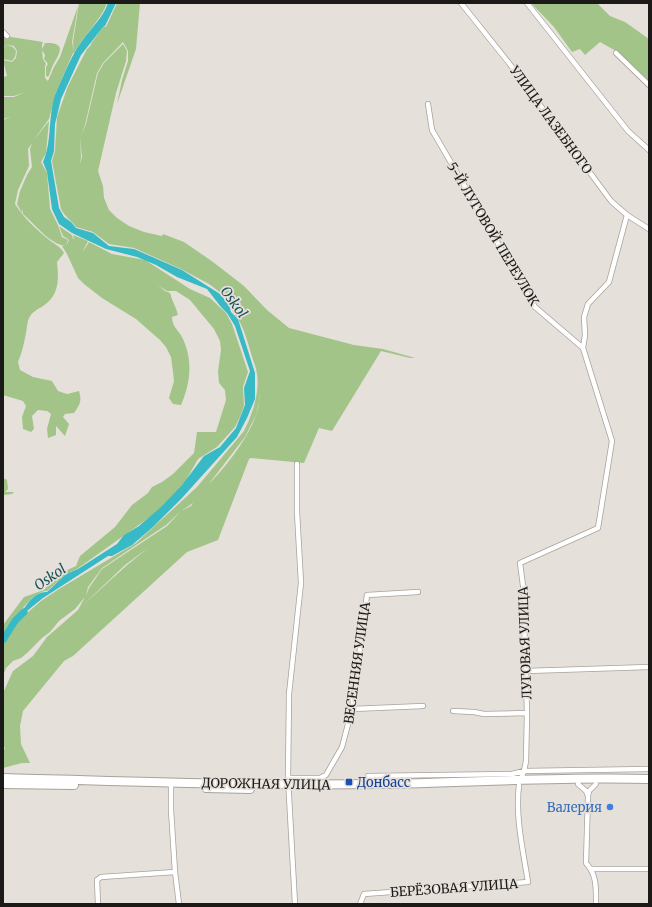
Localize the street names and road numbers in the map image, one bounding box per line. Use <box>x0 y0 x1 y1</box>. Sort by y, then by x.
street label: УЛИЦА ЛАЗЕБНОГО <box>505 62 596 178</box>
street label: 5-Й ЛУГОВОЙ ПЕРЕУЛОК <box>443 159 544 310</box>
street label: ЛУГОВАЯ УЛИЦА <box>515 585 535 700</box>
street label: ВЕСЕННЯЯ УЛИЦА <box>340 600 374 725</box>
street label: ДОРОЖНАЯ УЛИЦА <box>201 774 331 794</box>
street label: БЕРЁЗОВАЯ УЛИЦА <box>389 875 519 901</box>

